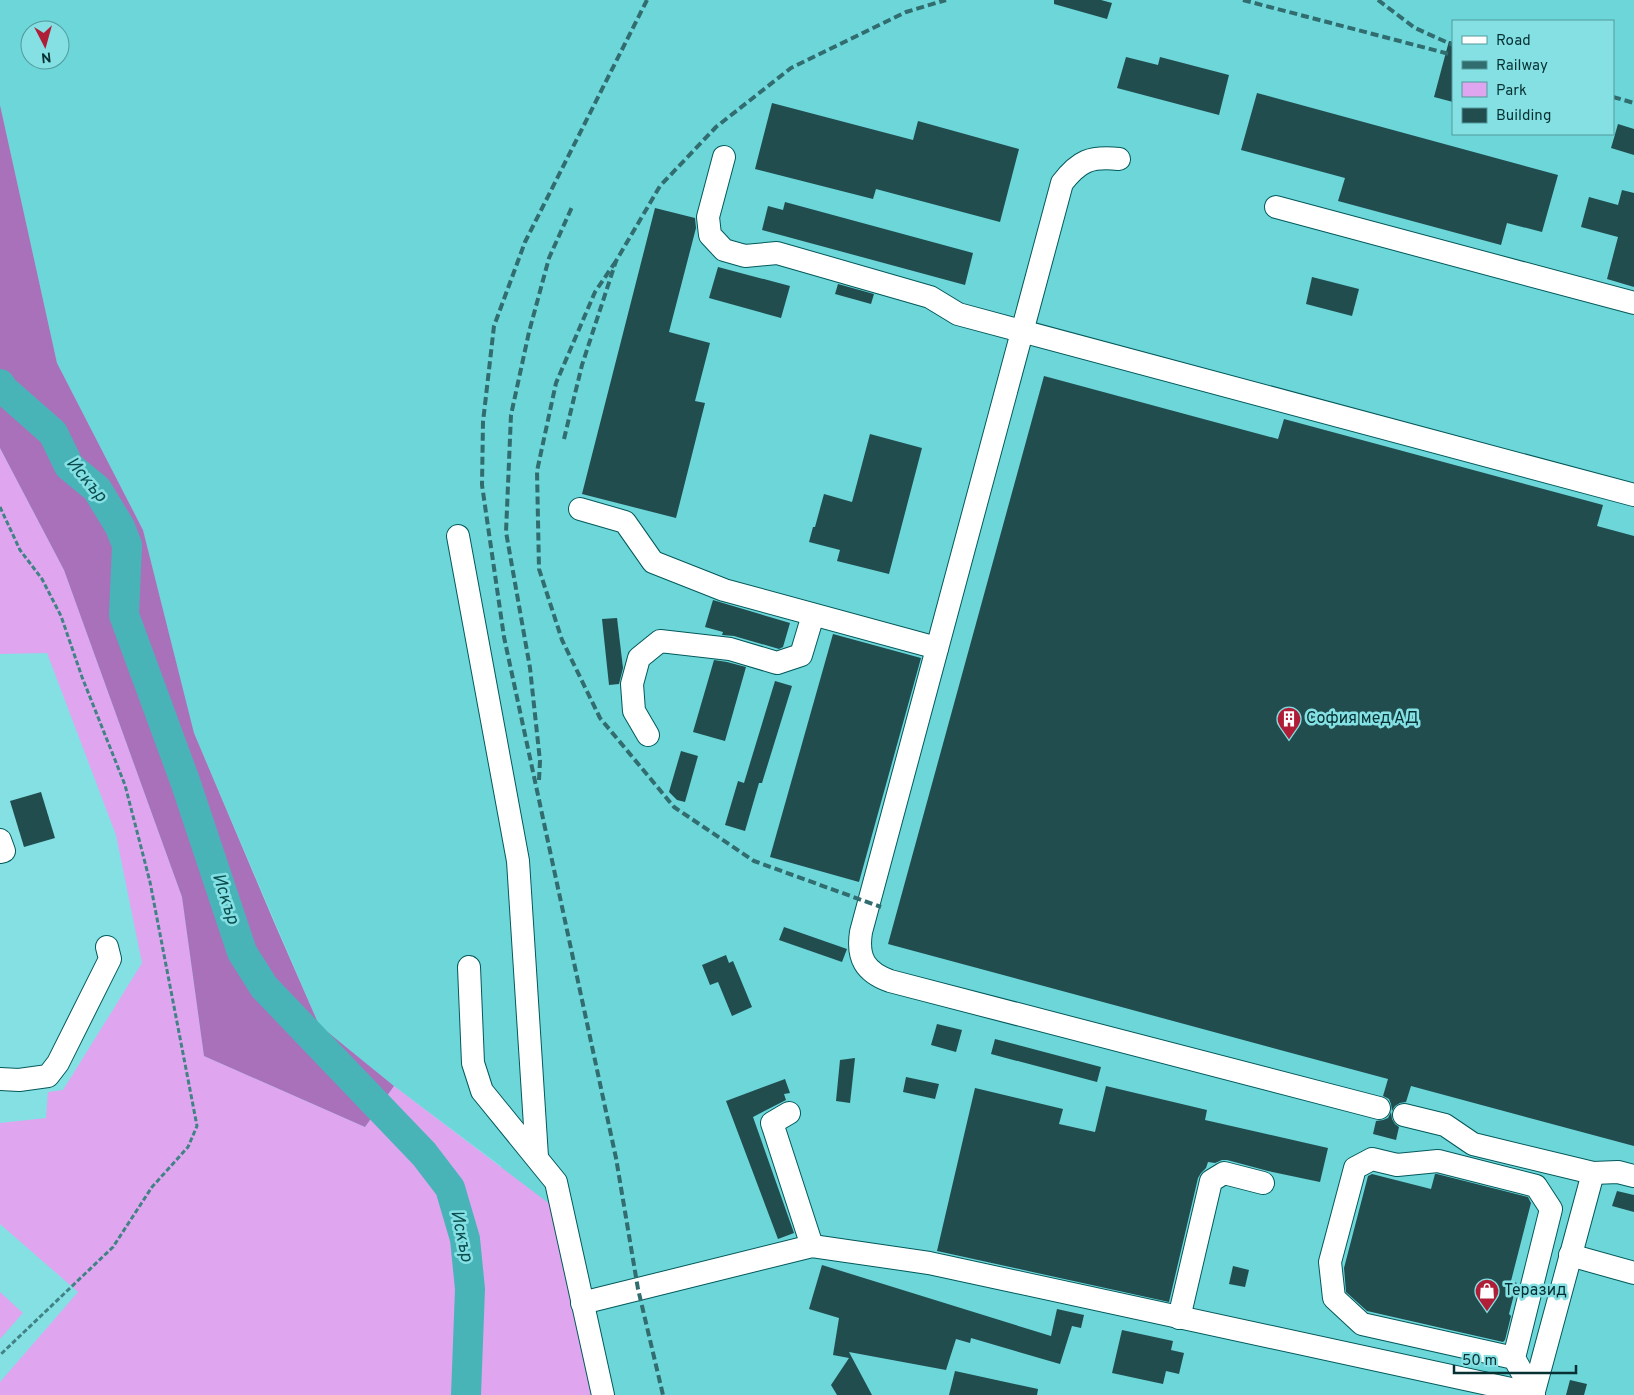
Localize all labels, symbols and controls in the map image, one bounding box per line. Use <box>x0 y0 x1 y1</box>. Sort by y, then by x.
north arrow <box>20 20 70 70</box>
legend <box>1452 20 1614 135</box>
text: Road <box>1496 32 1531 51</box>
text: N <box>40 47 52 65</box>
text: Railway <box>1496 57 1548 76</box>
text: Park <box>1496 82 1527 101</box>
text: Building <box>1496 107 1551 126</box>
water label: Искър <box>60 453 112 508</box>
building icon: София мед АД <box>1276 706 1302 740</box>
place label: София мед АД <box>1306 709 1419 729</box>
water label: Искър <box>206 871 244 928</box>
water label: Искър <box>444 1208 478 1264</box>
shop icon: Теразид <box>1474 1278 1500 1312</box>
place label: Теразид <box>1504 1281 1567 1301</box>
scale bar <box>1454 1342 1576 1374</box>
text: 50 m <box>1462 1352 1497 1371</box>

